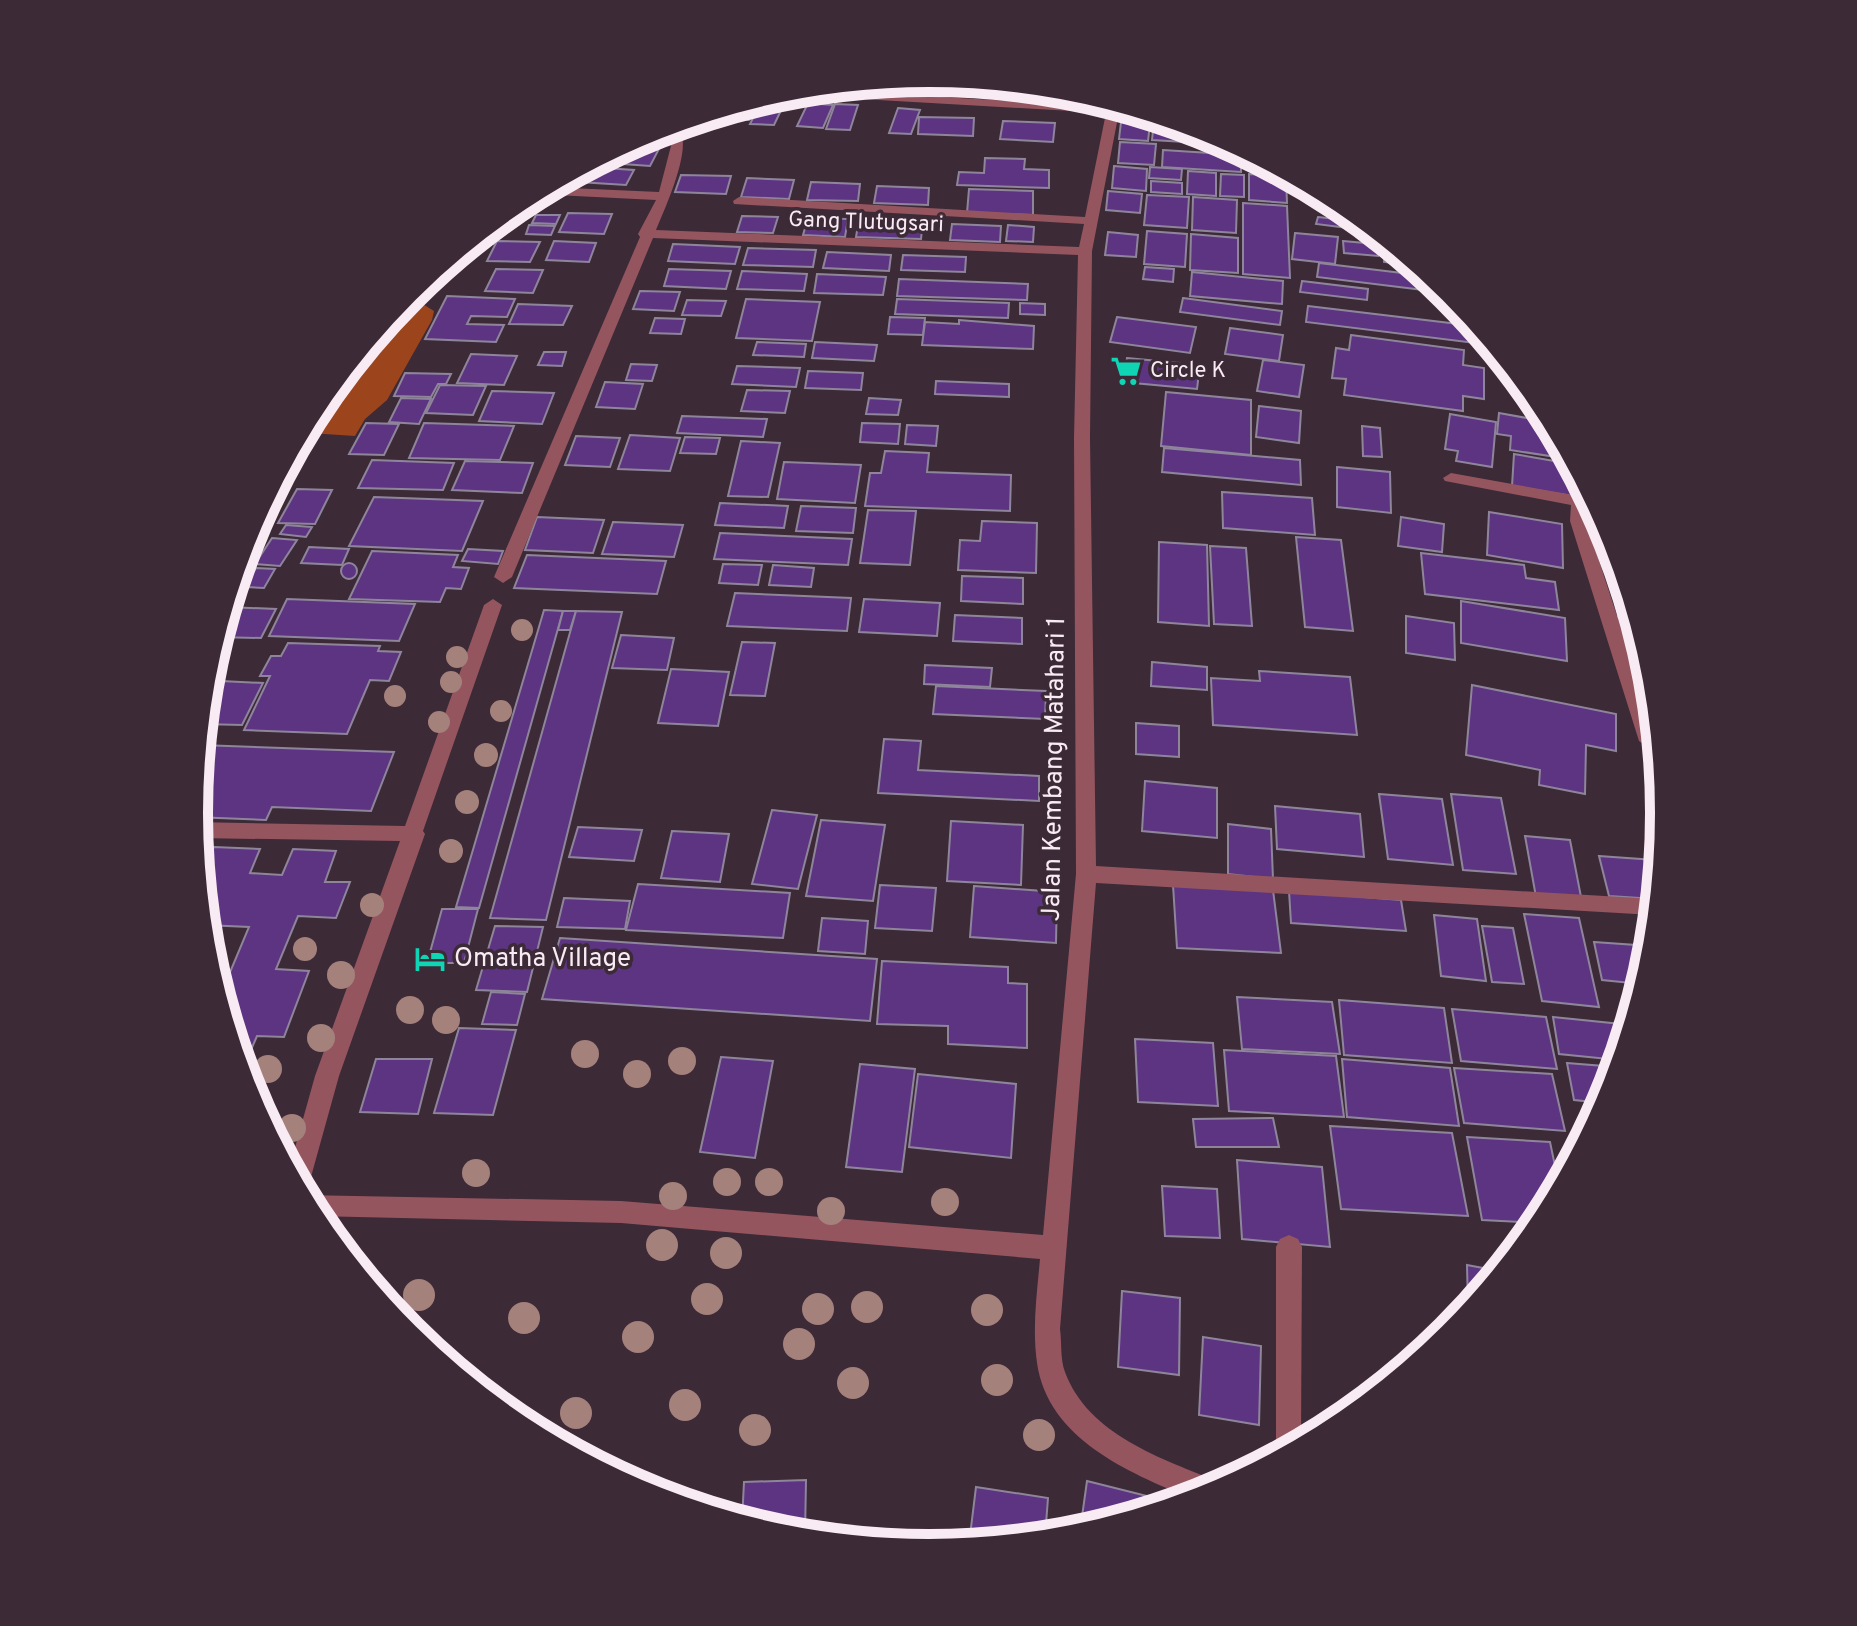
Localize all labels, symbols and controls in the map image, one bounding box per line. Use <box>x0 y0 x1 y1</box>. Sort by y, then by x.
street label: Gang Tlutugsari <box>788 207 944 239</box>
supermarket icon: Circle K <box>1109 354 1143 388</box>
place label: Circle K <box>1150 358 1226 385</box>
street label: Jalan Kembang Matahari 1 <box>1036 616 1074 922</box>
hotel icon: Omatha Village <box>413 942 447 976</box>
place label: Omatha Village <box>454 943 631 976</box>

